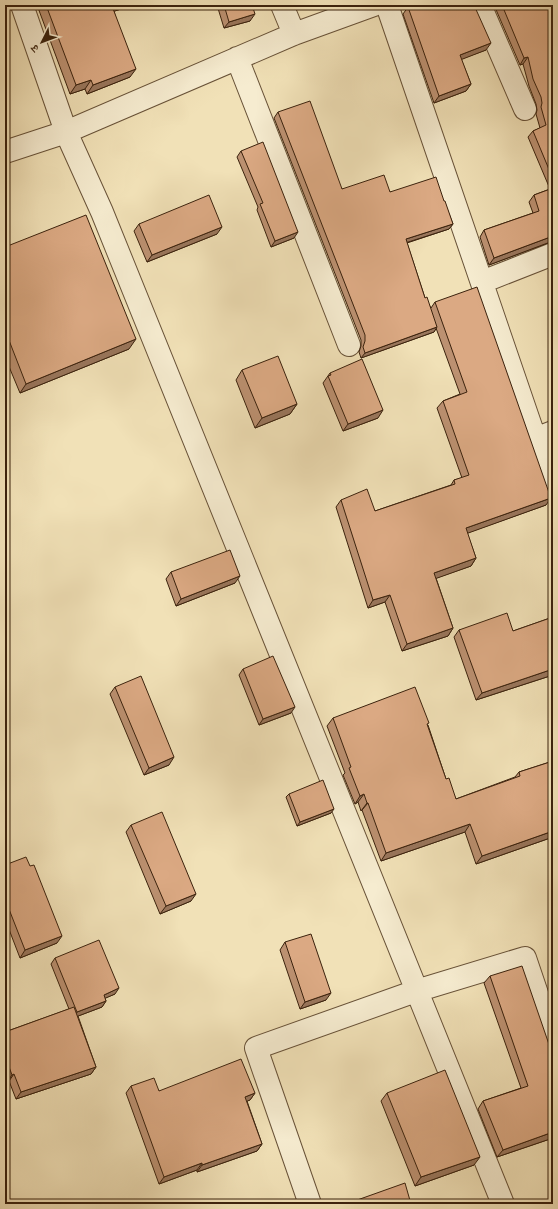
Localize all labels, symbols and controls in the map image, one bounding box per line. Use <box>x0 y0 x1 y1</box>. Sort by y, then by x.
north arrow <box>22 22 62 62</box>
text: उ <box>27 41 42 56</box>

